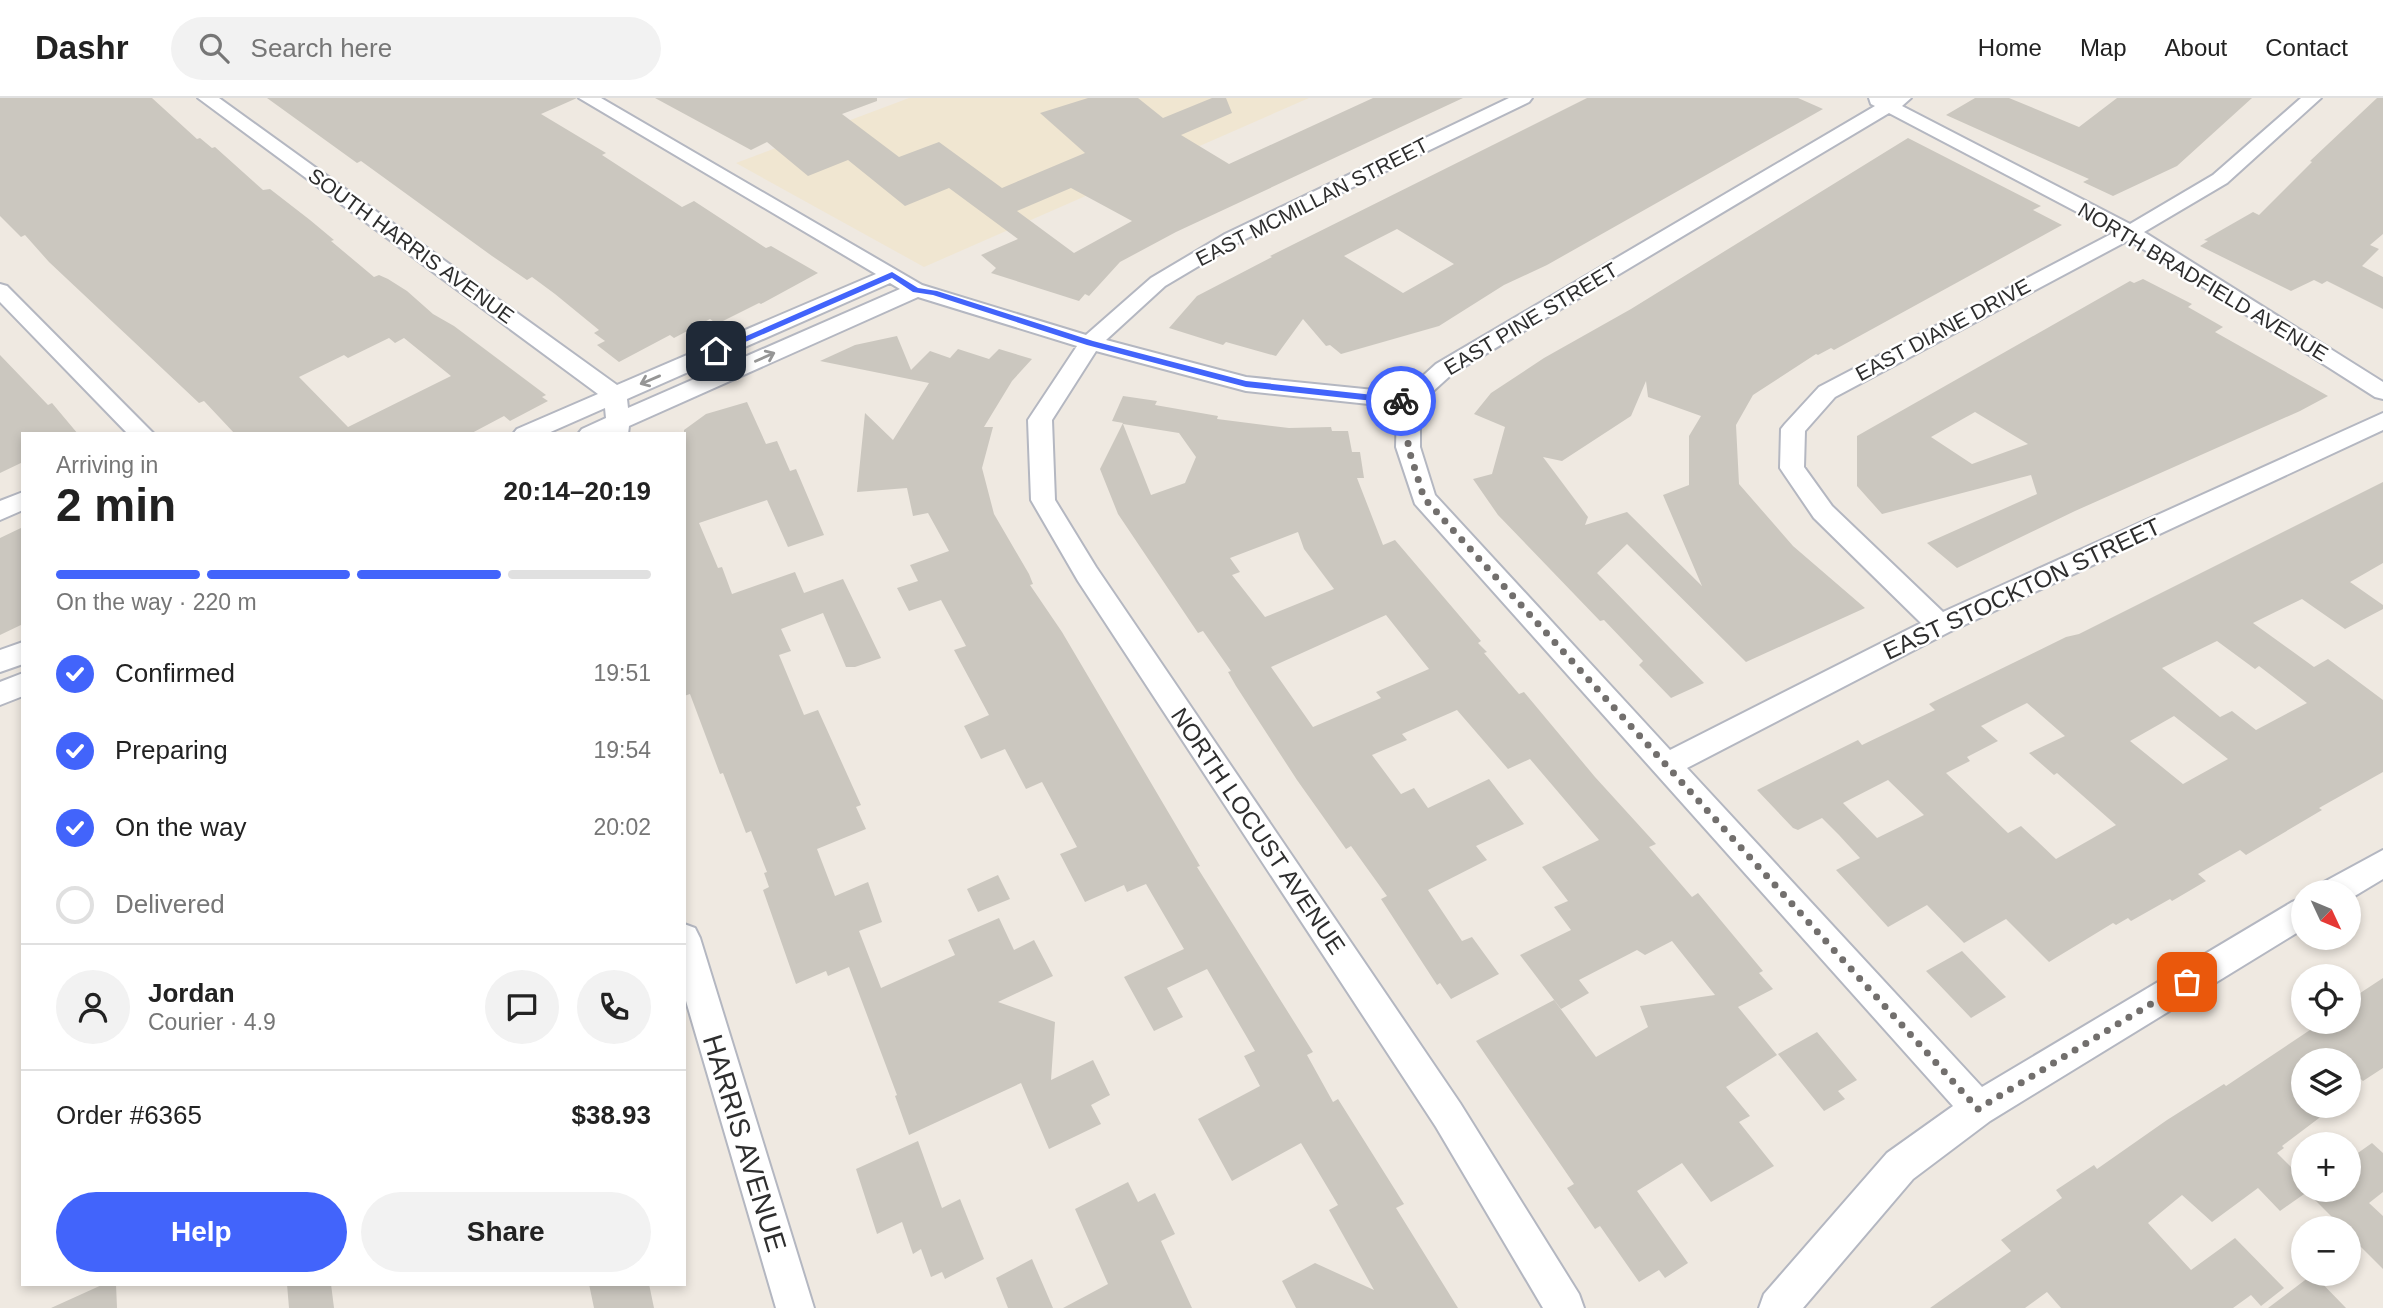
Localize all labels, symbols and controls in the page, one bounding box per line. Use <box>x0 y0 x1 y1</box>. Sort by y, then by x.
search box <box>171 17 661 80</box>
text: Dashr <box>35 29 129 66</box>
icon: search <box>195 29 233 67</box>
text: Search here <box>251 33 392 63</box>
text: Home <box>1978 34 2042 61</box>
text: Map <box>2080 34 2127 61</box>
text: About <box>2165 34 2227 61</box>
text: Contact <box>2265 34 2348 61</box>
street label: EAST MCMILLAN STREET <box>1192 133 1432 270</box>
street label: SOUTH HARRIS AVENUE <box>304 163 518 328</box>
street label: NORTH BRADFIELD AVENUE <box>2074 198 2332 365</box>
street label: EAST PINE STREET <box>1440 258 1622 379</box>
street label: EAST DIANE DRIVE <box>1851 274 2034 385</box>
pin <box>686 321 746 381</box>
icon: home <box>697 332 735 370</box>
one-way arrow <box>753 350 775 363</box>
courier <box>1366 366 1436 436</box>
one-way arrow <box>640 374 661 387</box>
icon: bike <box>1382 382 1420 420</box>
text: Arriving in <box>56 452 158 478</box>
text: 20:14–20:19 <box>504 476 651 506</box>
text: 2 min <box>56 479 176 531</box>
street label: EAST STOCKTON STREET <box>1879 512 2165 665</box>
text: On the way · 220 m <box>56 589 257 615</box>
icon: check <box>56 655 94 693</box>
text: Confirmed <box>115 658 235 688</box>
text: 19:51 <box>593 660 651 686</box>
street label: NORTH LOCUST AVENUE <box>1166 703 1351 959</box>
icon: check <box>56 732 94 770</box>
text: Preparing <box>115 735 228 765</box>
text: 19:54 <box>593 737 651 763</box>
icon: check <box>56 809 94 847</box>
text: On the way <box>115 812 247 842</box>
text: 20:02 <box>593 814 651 840</box>
north arrow <box>2291 880 2361 950</box>
map controls <box>2291 880 2361 1286</box>
text: Delivered <box>115 889 225 919</box>
pin <box>2157 952 2217 1012</box>
icon: bag <box>2168 963 2206 1001</box>
button: locate <box>2291 964 2361 1034</box>
button: person <box>56 970 130 1044</box>
button: chat <box>485 970 559 1044</box>
button: phone <box>577 970 651 1044</box>
text: Jordan <box>148 978 235 1008</box>
text: Courier · 4.9 <box>148 1009 276 1035</box>
street label: HARRIS AVENUE <box>697 1031 792 1255</box>
button: layers <box>2291 1048 2361 1118</box>
text: Order #6365 <box>56 1100 202 1130</box>
text: $38.93 <box>571 1100 651 1130</box>
button: + <box>2291 1132 2361 1202</box>
button: Help <box>56 1192 347 1272</box>
button: Share <box>361 1192 651 1272</box>
button: − <box>2291 1216 2361 1286</box>

